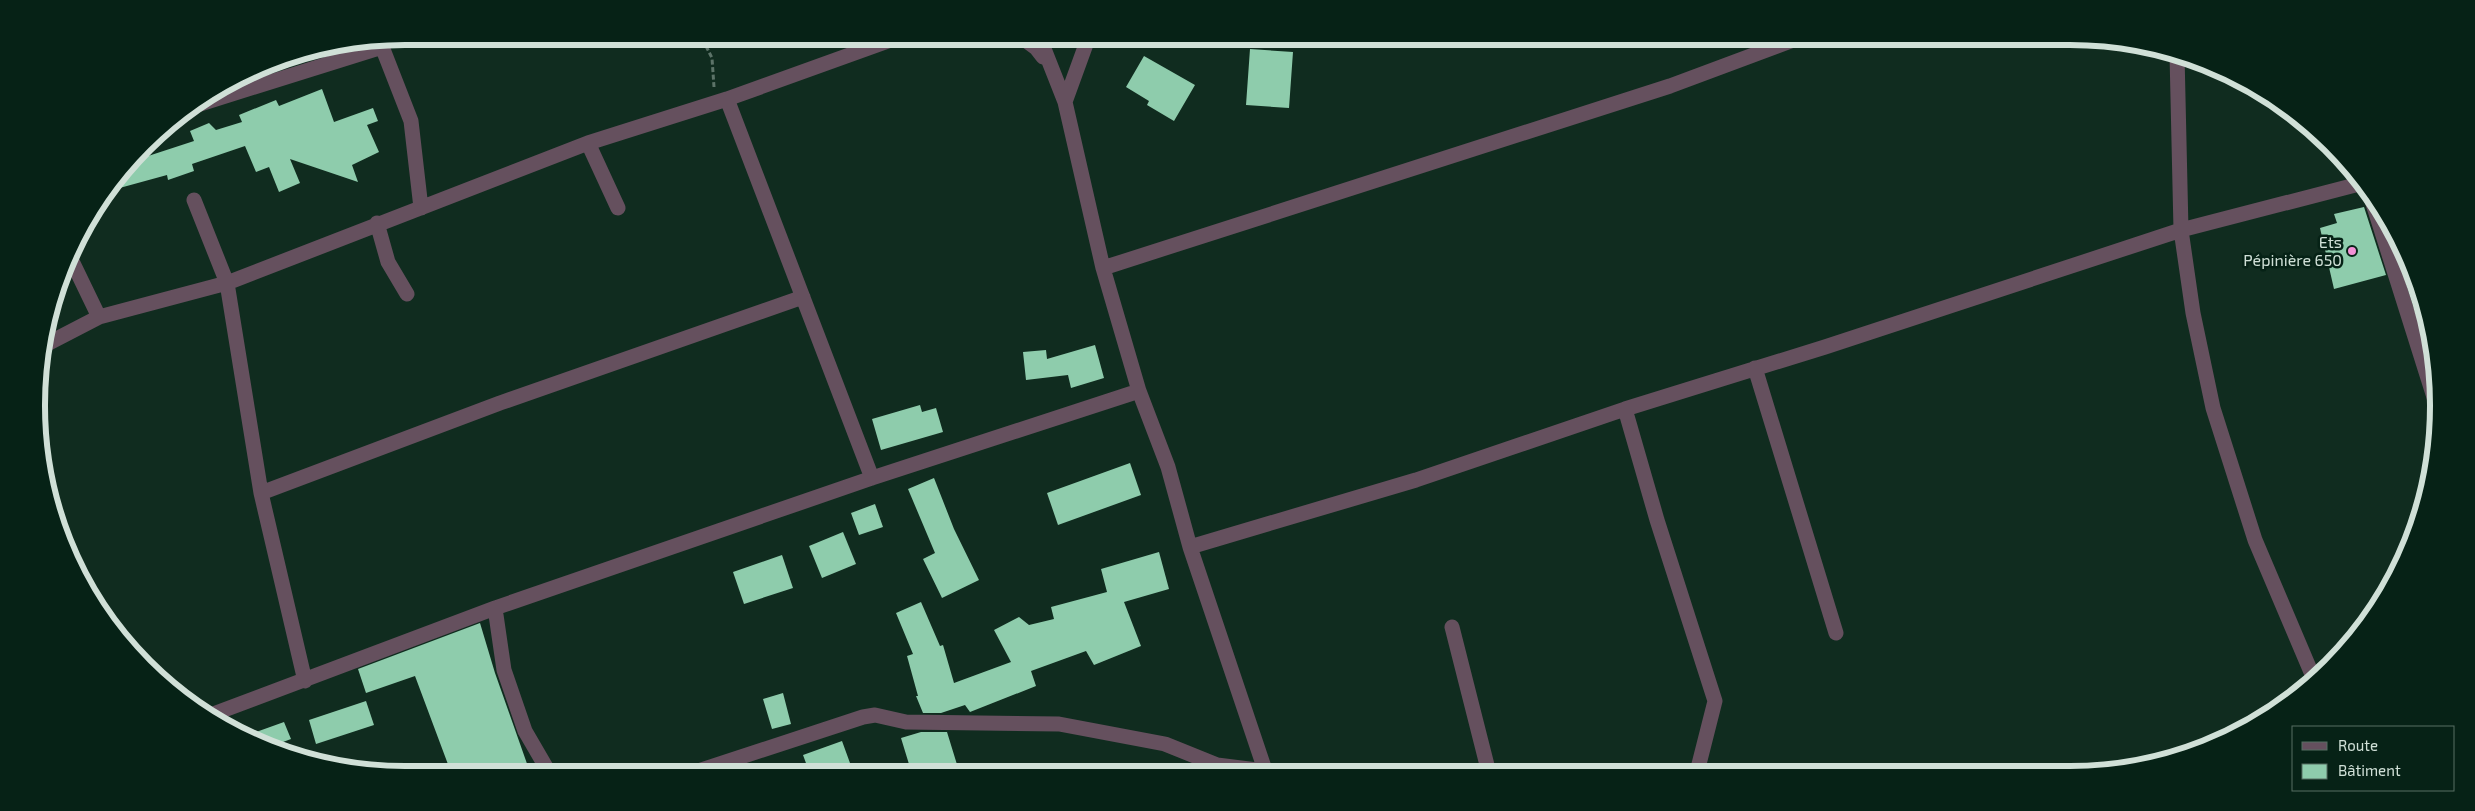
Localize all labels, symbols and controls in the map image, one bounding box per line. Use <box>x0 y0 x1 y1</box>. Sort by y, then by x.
place label: Ets Pépinière 650 <box>2243 232 2342 269</box>
marker: Ets Pépinière 650 <box>2346 245 2358 257</box>
legend <box>2292 726 2455 791</box>
text: Route <box>2338 736 2378 754</box>
text: Bâtiment <box>2338 761 2401 779</box>

